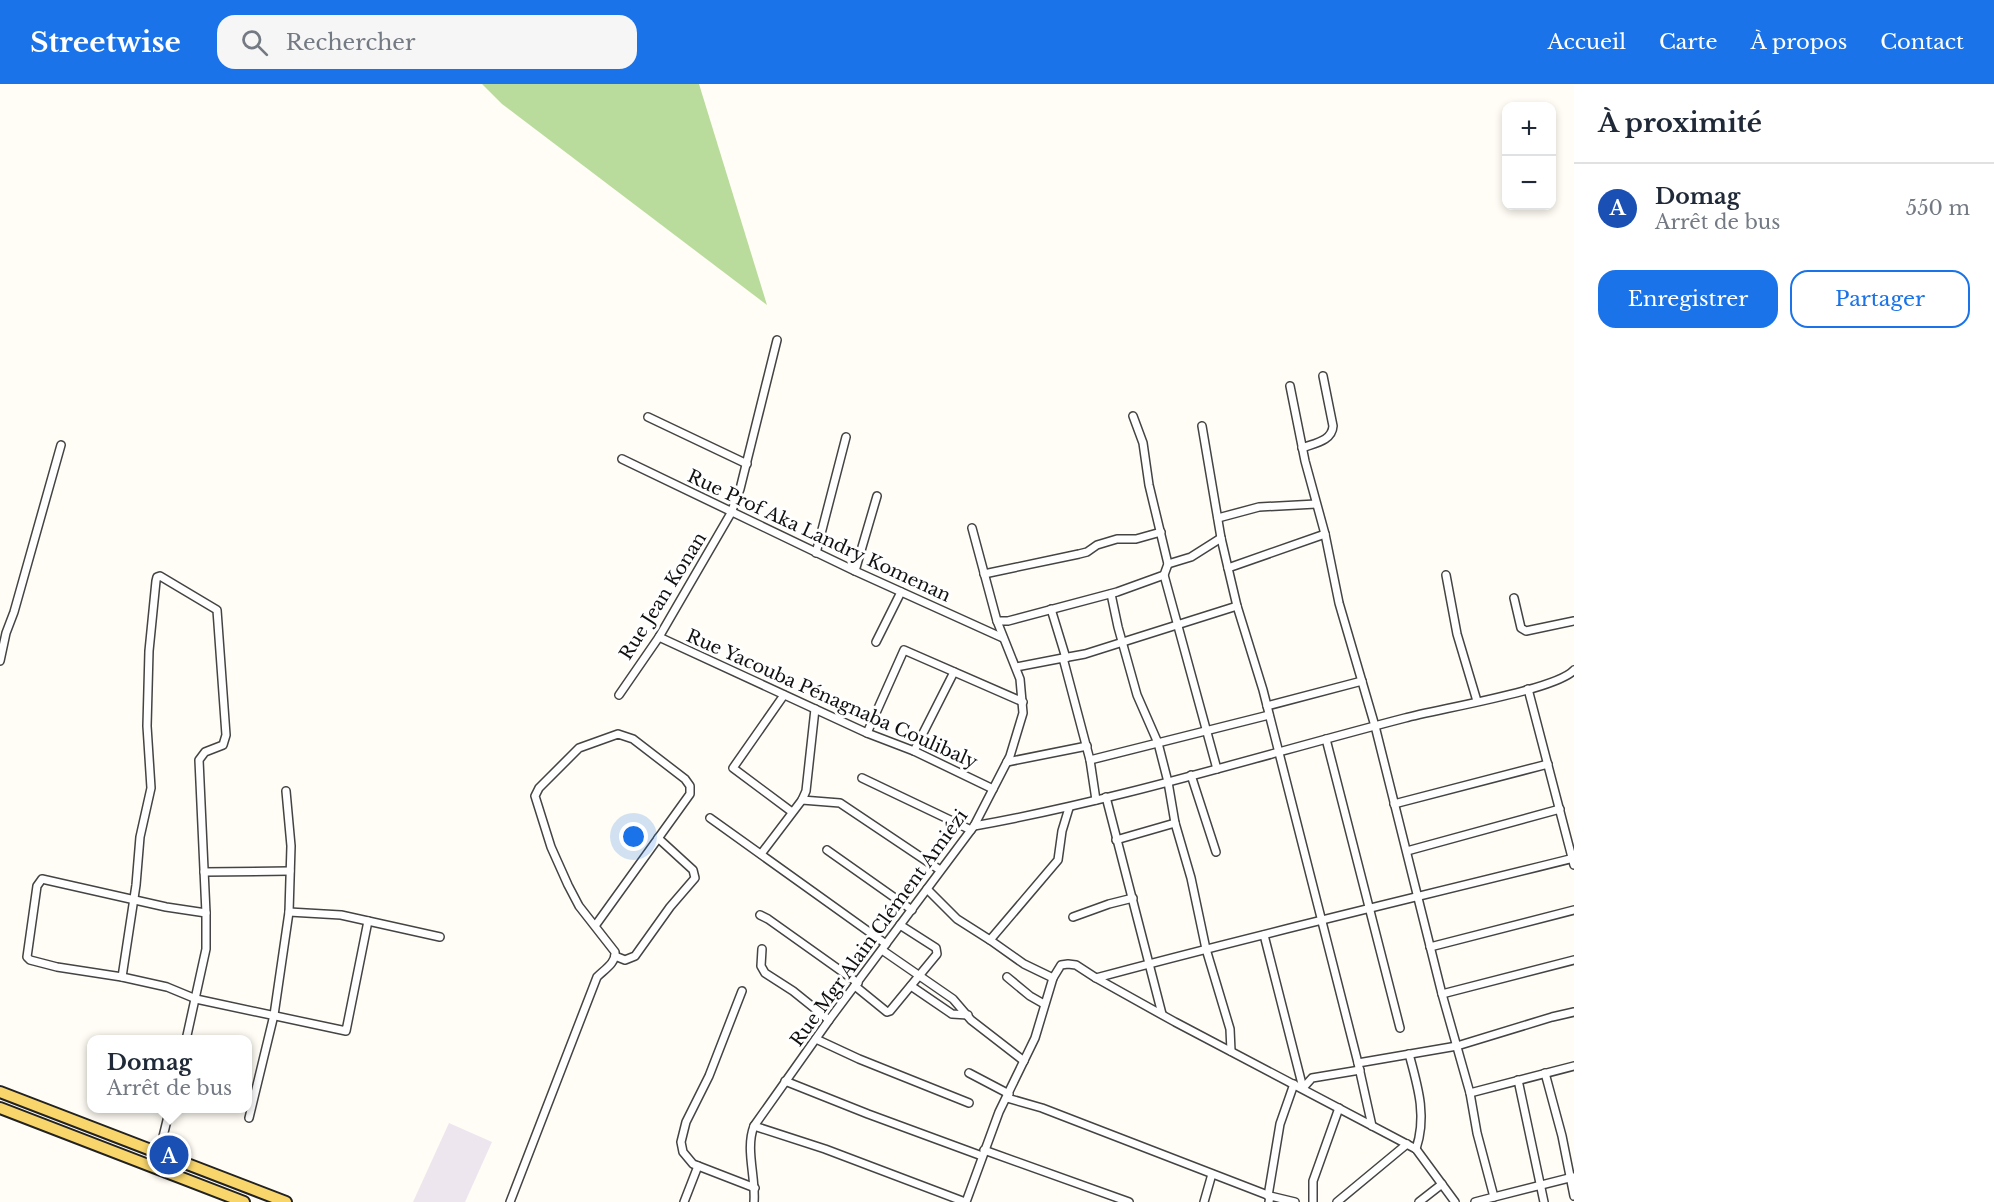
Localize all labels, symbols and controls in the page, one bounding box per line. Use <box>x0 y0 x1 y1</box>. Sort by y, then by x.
search box <box>217 15 637 69</box>
text: Streetwise <box>30 25 181 60</box>
icon: search <box>238 26 271 59</box>
text: Rechercher <box>286 29 415 56</box>
text: Accueil <box>1548 29 1626 55</box>
text: Carte <box>1659 29 1718 55</box>
text: À propos <box>1751 29 1847 55</box>
text: Contact <box>1880 29 1964 55</box>
map controls <box>1502 102 1556 210</box>
button: + <box>1502 102 1556 156</box>
text: À proximité <box>1598 107 1762 139</box>
button: − <box>1502 156 1556 210</box>
text: Domag <box>1655 183 1740 210</box>
text: A <box>1609 196 1626 220</box>
text: 550 m <box>1906 196 1970 220</box>
text: Arrêt de bus <box>1655 210 1780 234</box>
button: Enregistrer <box>1598 270 1778 328</box>
button: Partager <box>1790 270 1970 328</box>
street label: Rue Prof Aka Landry Komenan <box>684 465 954 607</box>
street label: Rue Jean Konan <box>615 528 711 664</box>
street label: Rue Yacouba Pénagnaba Coulibaly <box>683 625 981 774</box>
street label: Rue Mgr Alain Clément Amiézi <box>786 805 972 1051</box>
your location <box>619 822 648 851</box>
popup <box>87 1035 252 1113</box>
text: Domag <box>107 1049 192 1076</box>
text: Arrêt de bus <box>107 1076 232 1100</box>
pin: A <box>150 1132 188 1178</box>

